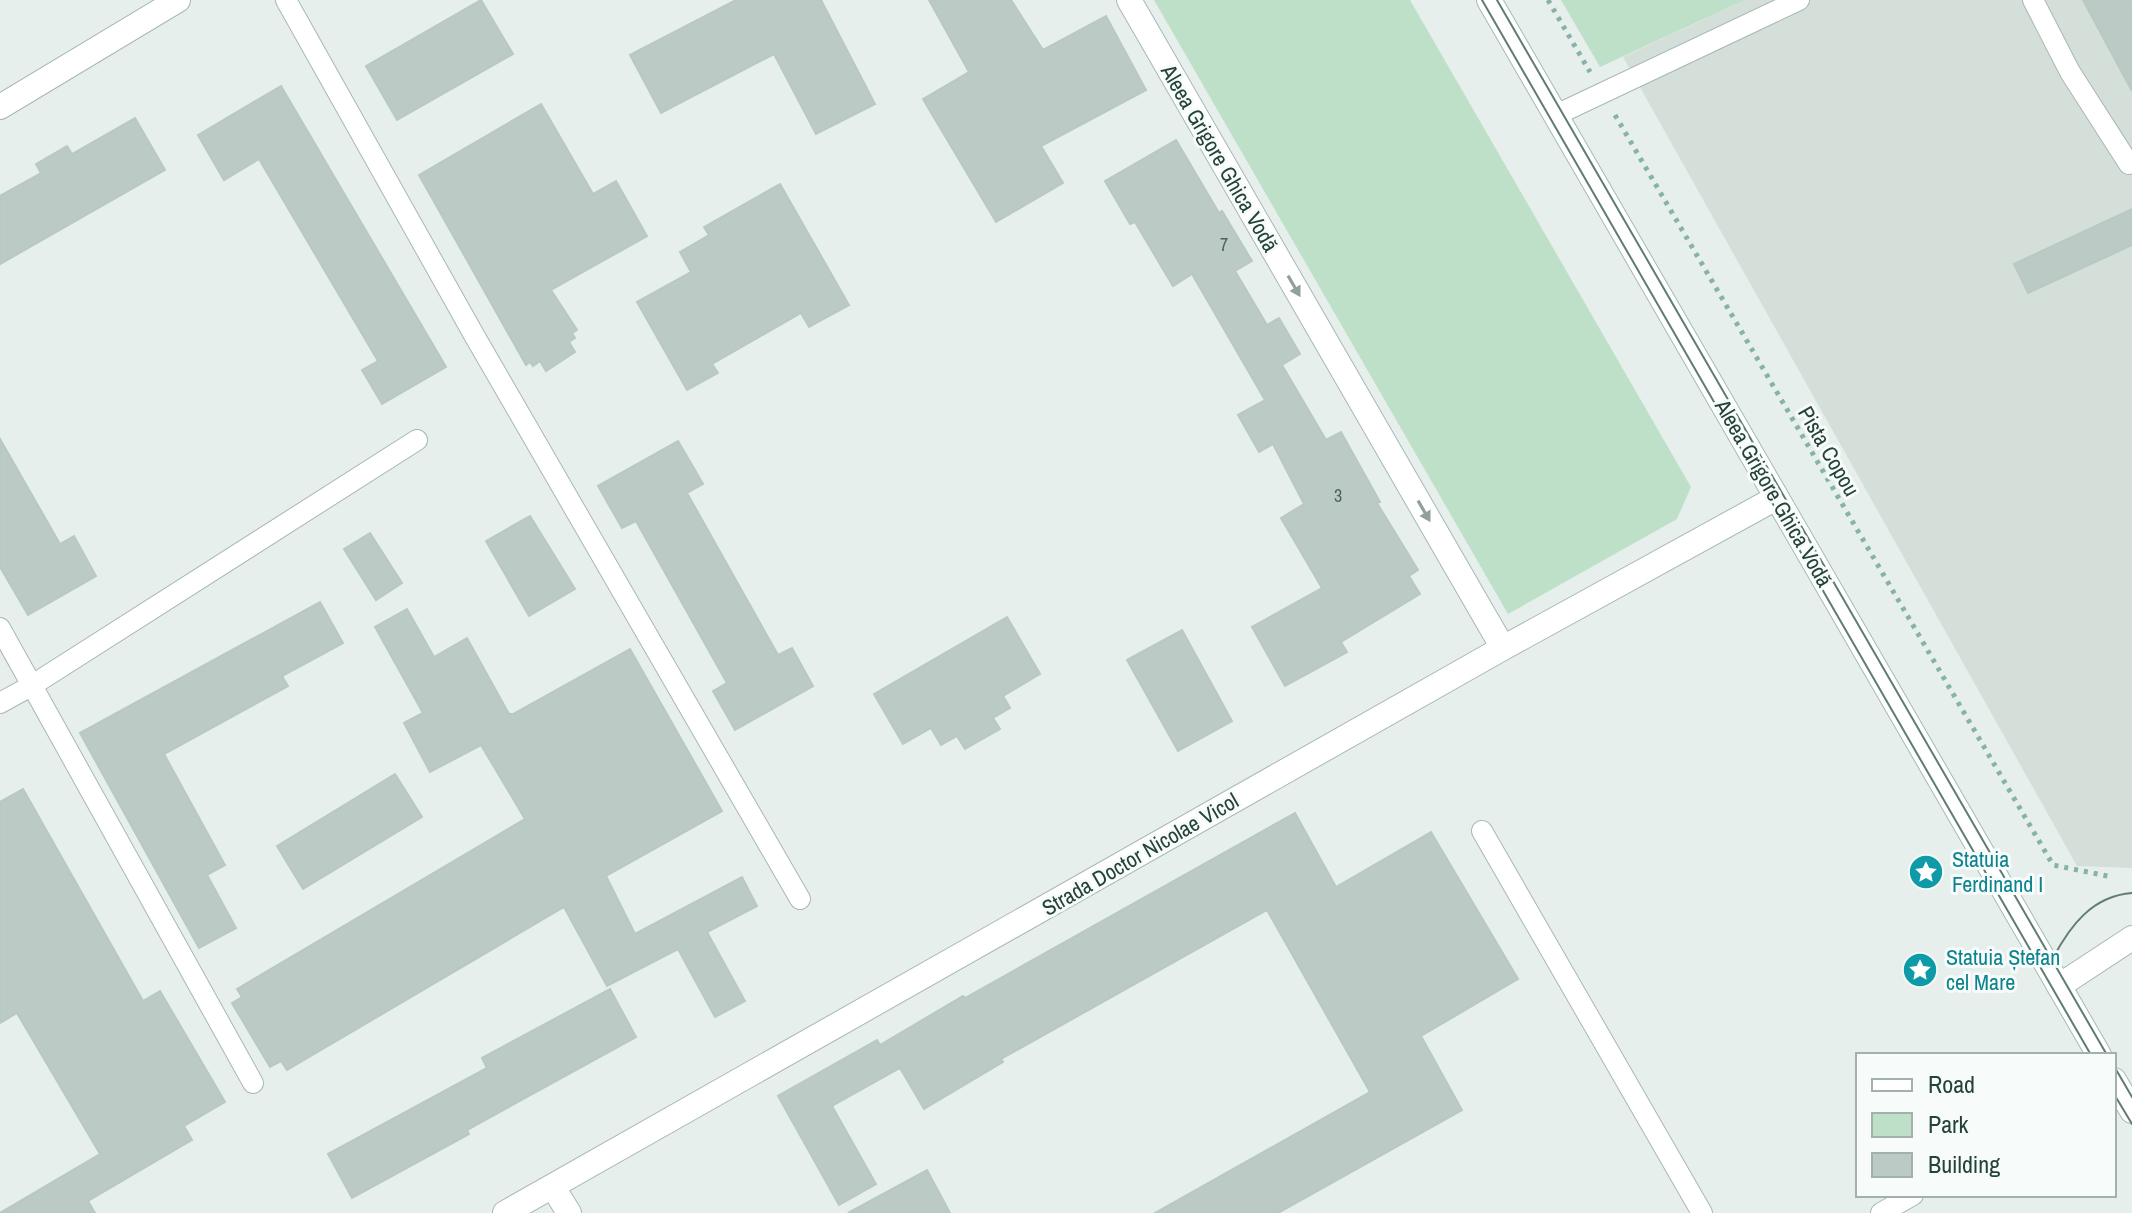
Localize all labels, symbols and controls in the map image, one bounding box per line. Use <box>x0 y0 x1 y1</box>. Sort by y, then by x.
street label: Aleea Grigore Ghica Vodă <box>1154 58 1286 257</box>
house number: 7 <box>1220 232 1228 257</box>
one-way arrow <box>1287 275 1301 297</box>
street label: Aleea Grigore Ghica Vodă <box>1708 393 1840 592</box>
street label: Pista Copou <box>1791 401 1867 501</box>
house number: 3 <box>1334 483 1342 508</box>
one-way arrow <box>1417 500 1431 522</box>
street label: Strada Doctor Nicolae Vicol <box>1036 785 1244 923</box>
place label: Statuia Ferdinand I <box>1952 844 2043 899</box>
place icon: Statuia Ferdinand I <box>1907 853 1945 891</box>
place label: Statuia Ștefan cel Mare <box>1946 942 2060 997</box>
place icon: Statuia Ștefan cel Mare <box>1901 951 1939 989</box>
legend <box>1856 1053 2116 1197</box>
text: Road <box>1928 1068 1975 1100</box>
text: Park <box>1928 1108 1969 1140</box>
text: Building <box>1928 1148 2000 1180</box>

